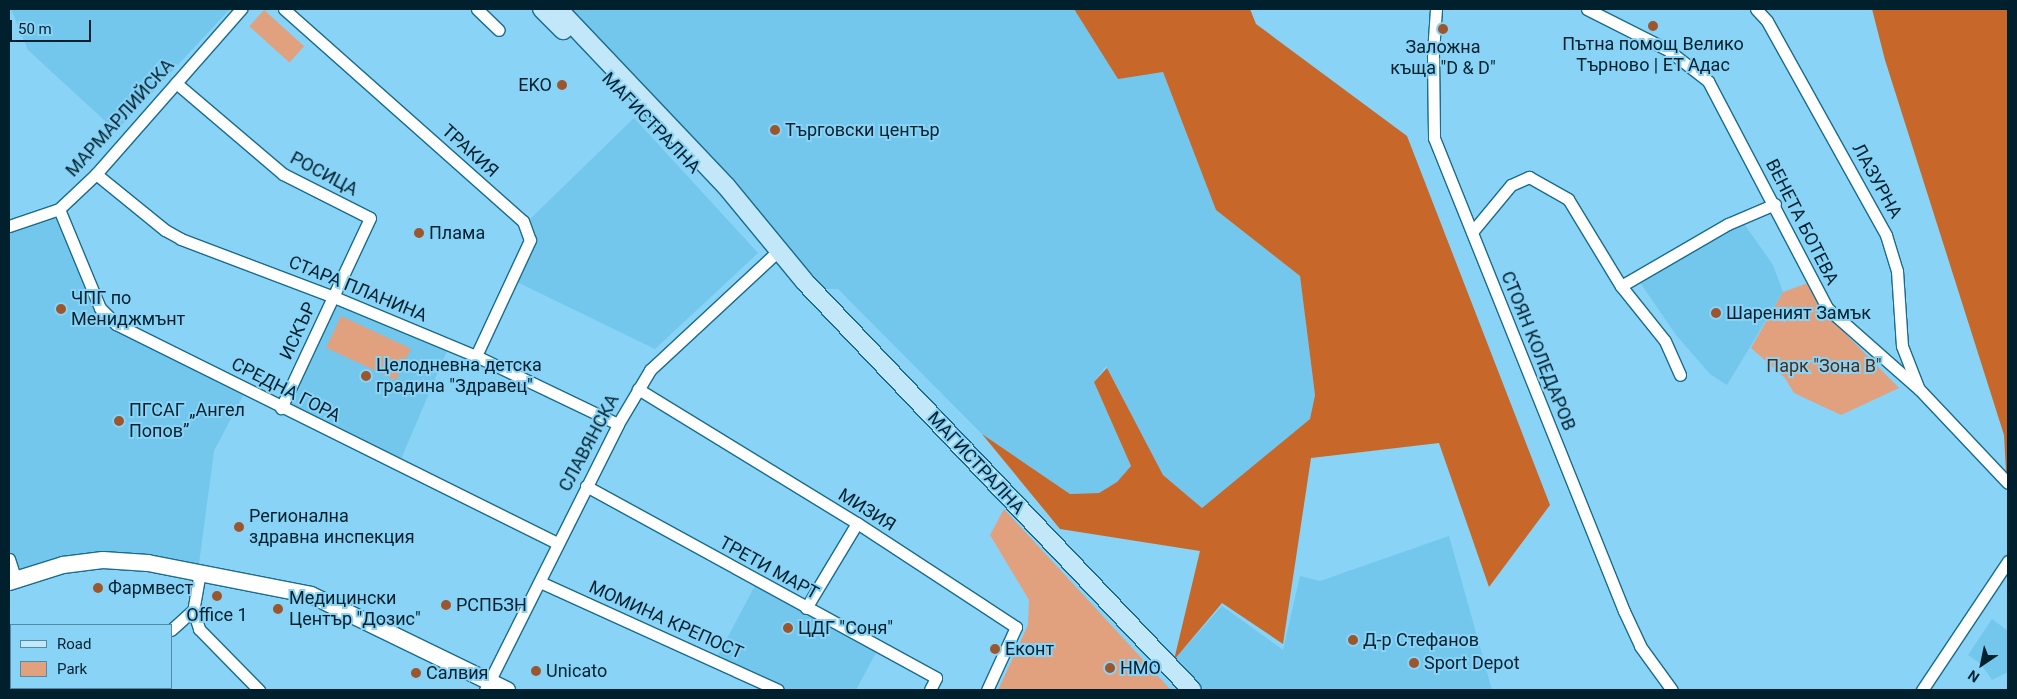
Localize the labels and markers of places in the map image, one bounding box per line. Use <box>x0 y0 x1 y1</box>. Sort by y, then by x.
marker: Пътна помощ Велико Търново | ЕТ Адас <box>1647 20 1659 32</box>
marker: Заложна къща "D & D" <box>1437 23 1449 35</box>
place label: Пътна помощ Велико Търново | ЕТ Адас <box>1562 34 1744 76</box>
place label: Заложна къща "D & D" <box>1390 37 1496 80</box>
place label: EKO <box>518 74 552 96</box>
marker: EKO <box>556 79 568 91</box>
place label: Търговски център <box>785 119 939 141</box>
marker: Търговски център <box>769 124 781 136</box>
place label: Плама <box>429 222 485 244</box>
marker: Плама <box>413 227 425 239</box>
place label: ЧПГ по Мениджмънт <box>71 288 185 330</box>
place label: Шареният Замък <box>1726 302 1871 324</box>
marker: ЧПГ по Мениджмънт <box>55 303 67 315</box>
marker: Шареният Замък <box>1710 307 1722 319</box>
place label: Целодневна детска градина "Здравец" <box>376 355 542 398</box>
marker: Целодневна детска градина "Здравец" <box>360 370 372 382</box>
place label: ПГСАГ „Ангел Попов” <box>129 400 245 442</box>
marker: ПГСАГ „Ангел Попов” <box>113 415 125 427</box>
place label: Регионална здравна инспекция <box>249 506 415 548</box>
marker: Регионална здравна инспекция <box>233 521 245 533</box>
place label: Фармвест <box>108 577 193 599</box>
marker: Фармвест <box>92 582 104 594</box>
place label: Медицински Център "Дозис" <box>289 588 421 630</box>
marker: Office 1 <box>211 590 223 602</box>
place label: РСПБЗН <box>456 594 527 616</box>
marker: РСПБЗН <box>440 599 452 611</box>
marker: Медицински Център "Дозис" <box>271 602 285 616</box>
place label: Office 1 <box>186 604 248 626</box>
place label: ЦДГ "Соня" <box>798 617 893 639</box>
marker: ЦДГ "Соня" <box>782 622 794 634</box>
place label: Д-р Стефанов <box>1363 629 1479 651</box>
marker: Д-р Стефанов <box>1347 634 1359 646</box>
place label: Еконт <box>1005 638 1054 660</box>
marker: Еконт <box>989 643 1001 655</box>
place label: Sport Depot <box>1424 652 1520 674</box>
place label: HMO <box>1120 657 1161 679</box>
marker: Sport Depot <box>1408 657 1420 669</box>
place label: Unicato <box>546 660 607 682</box>
place label: Салвия <box>426 662 488 684</box>
marker: HMO <box>1104 662 1116 674</box>
marker: Unicato <box>530 665 542 677</box>
marker: Салвия <box>410 667 422 679</box>

